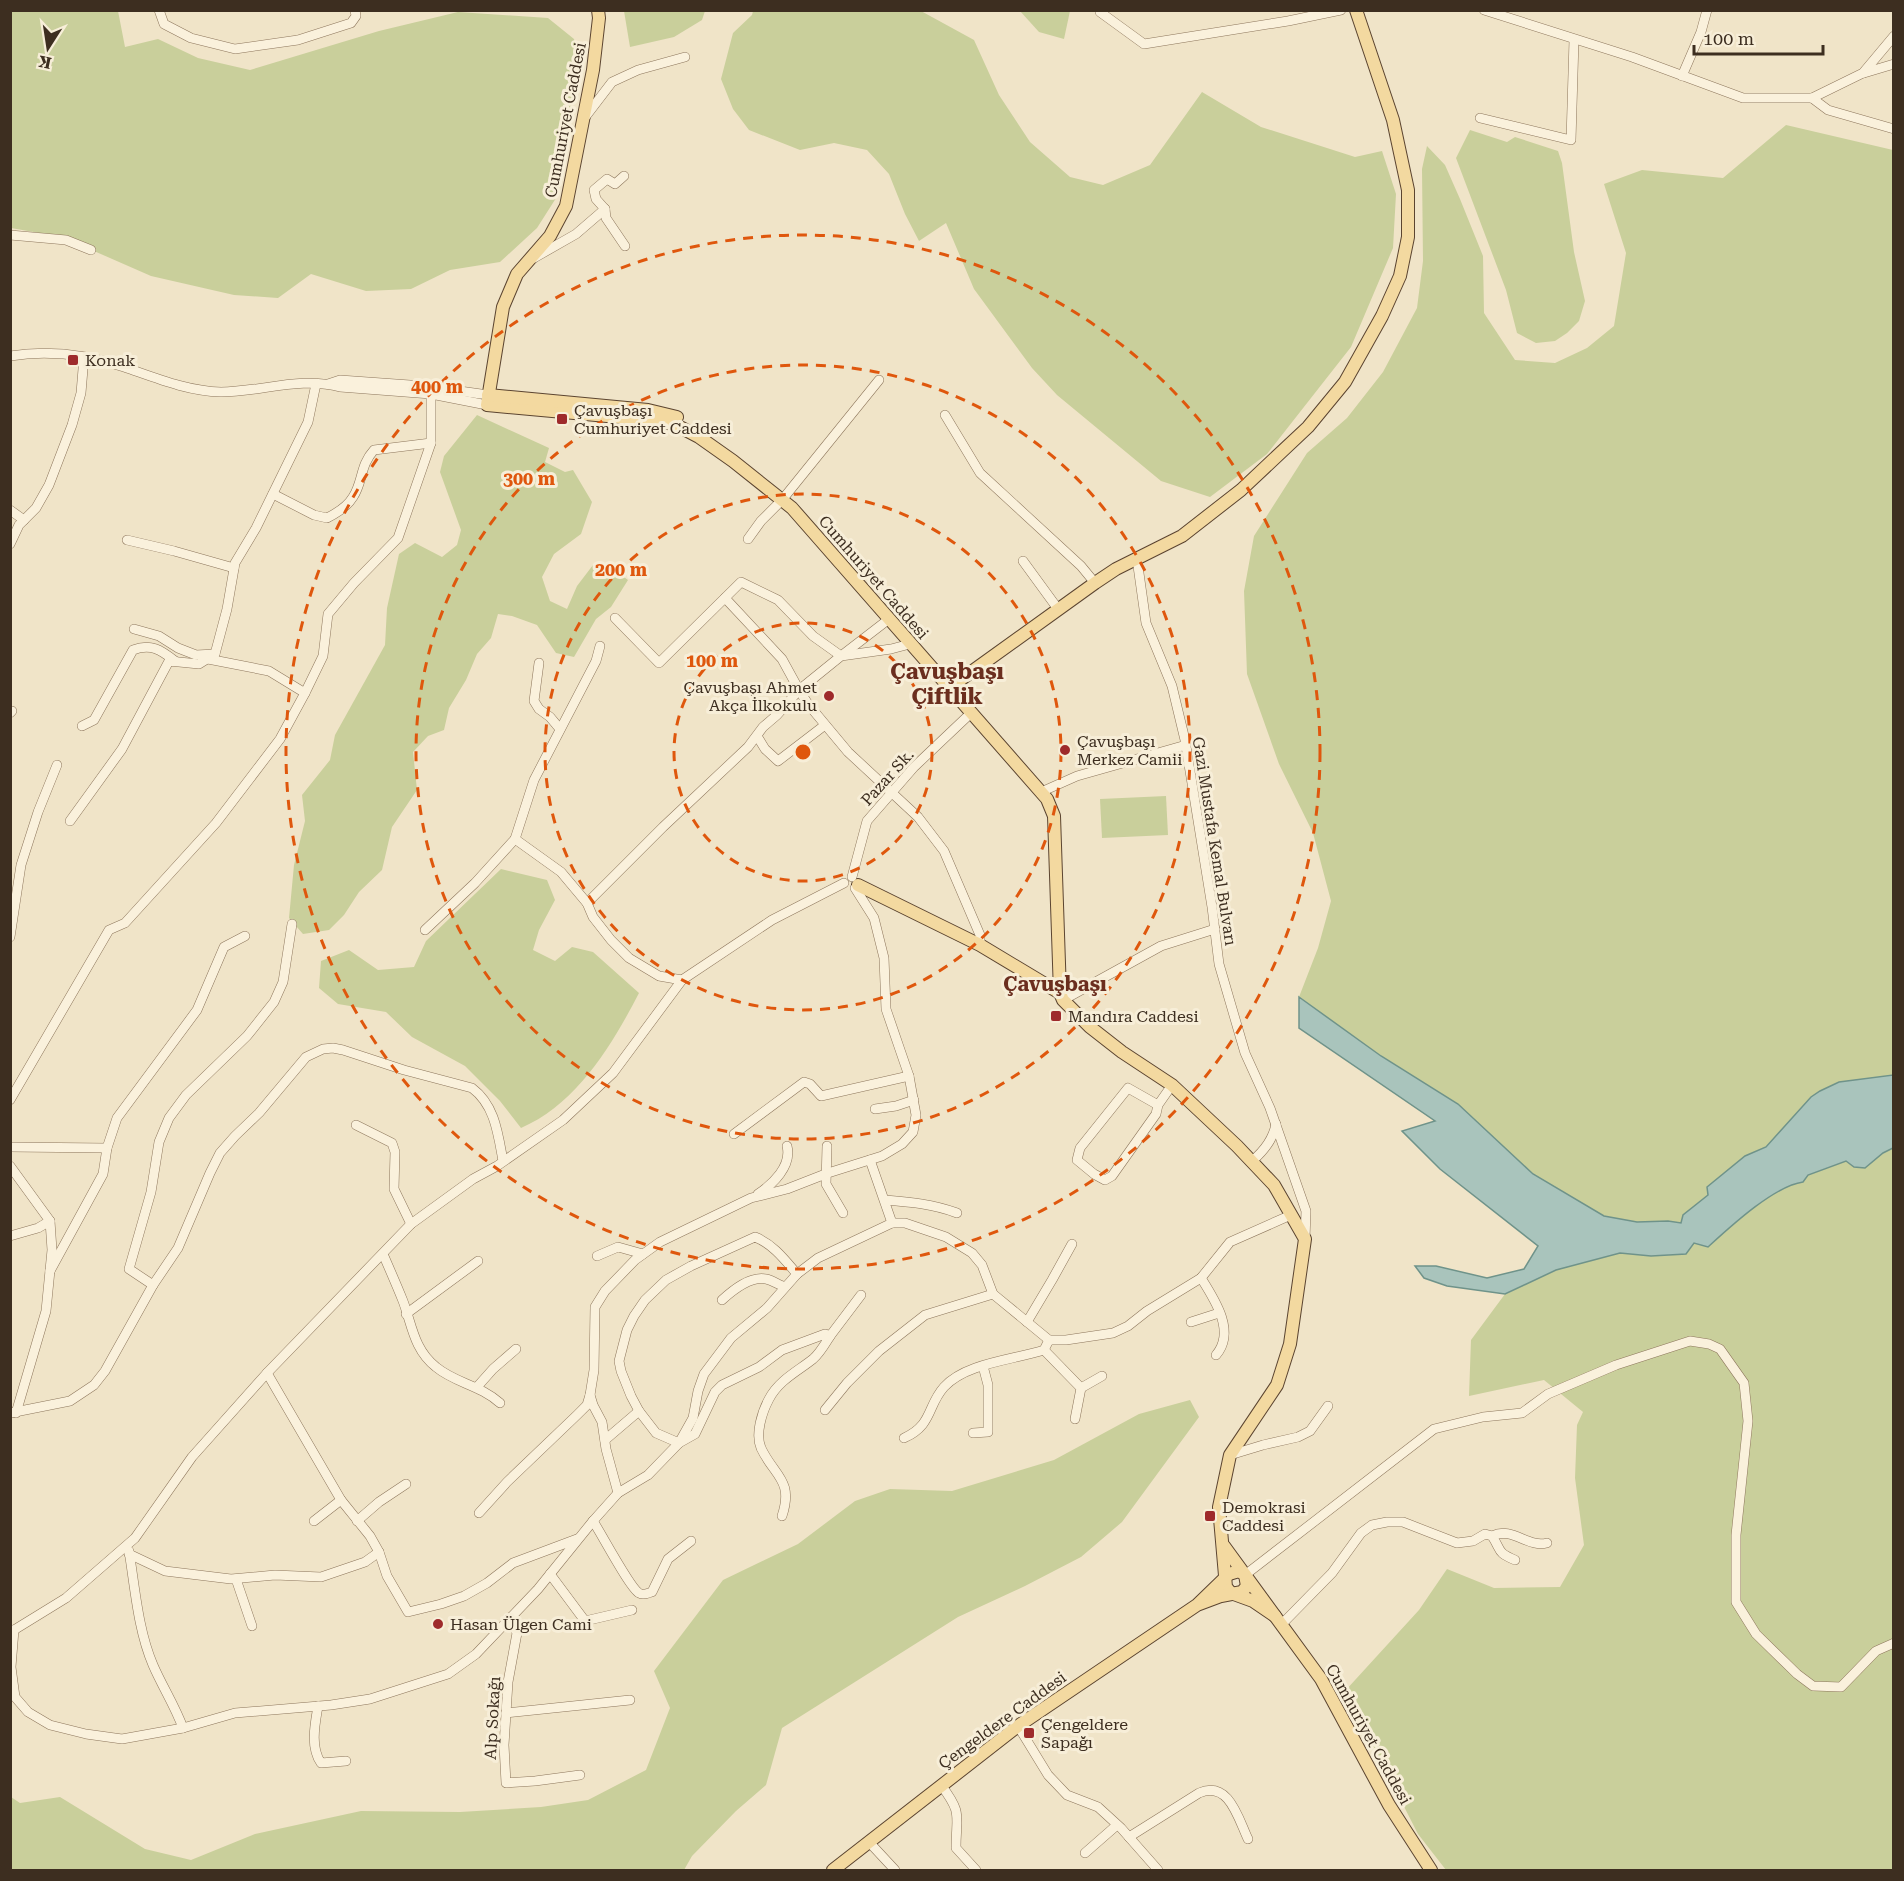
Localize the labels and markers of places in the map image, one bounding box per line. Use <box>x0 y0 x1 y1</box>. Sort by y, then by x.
place label: Konak <box>85 351 135 370</box>
marker: Konak <box>66 353 80 367</box>
place label: Çavuşbaşı Cumhuriyet Caddesi <box>574 401 732 438</box>
marker: Çavuşbaşı Cumhuriyet Caddesi <box>555 412 569 426</box>
place label: Çavuşbaşı Ahmet Akça İlkokulu <box>684 678 817 715</box>
marker: Çavuşbaşı Ahmet Akça İlkokulu <box>822 689 836 703</box>
place label: Çavuşbaşı Merkez Camii <box>1077 732 1182 769</box>
centre of rings <box>793 742 813 762</box>
marker: Çavuşbaşı Merkez Camii <box>1058 743 1072 757</box>
place label: Mandıra Caddesi <box>1068 1007 1199 1026</box>
marker: Mandıra Caddesi <box>1049 1009 1063 1023</box>
place label: Demokrasi Caddesi <box>1222 1498 1306 1535</box>
marker: Demokrasi Caddesi <box>1203 1509 1217 1523</box>
place label: Hasan Ülgen Cami <box>450 1615 592 1634</box>
marker: Hasan Ülgen Cami <box>431 1617 445 1631</box>
place label: Çengeldere Sapağı <box>1041 1715 1128 1752</box>
marker: Çengeldere Sapağı <box>1022 1726 1036 1740</box>

